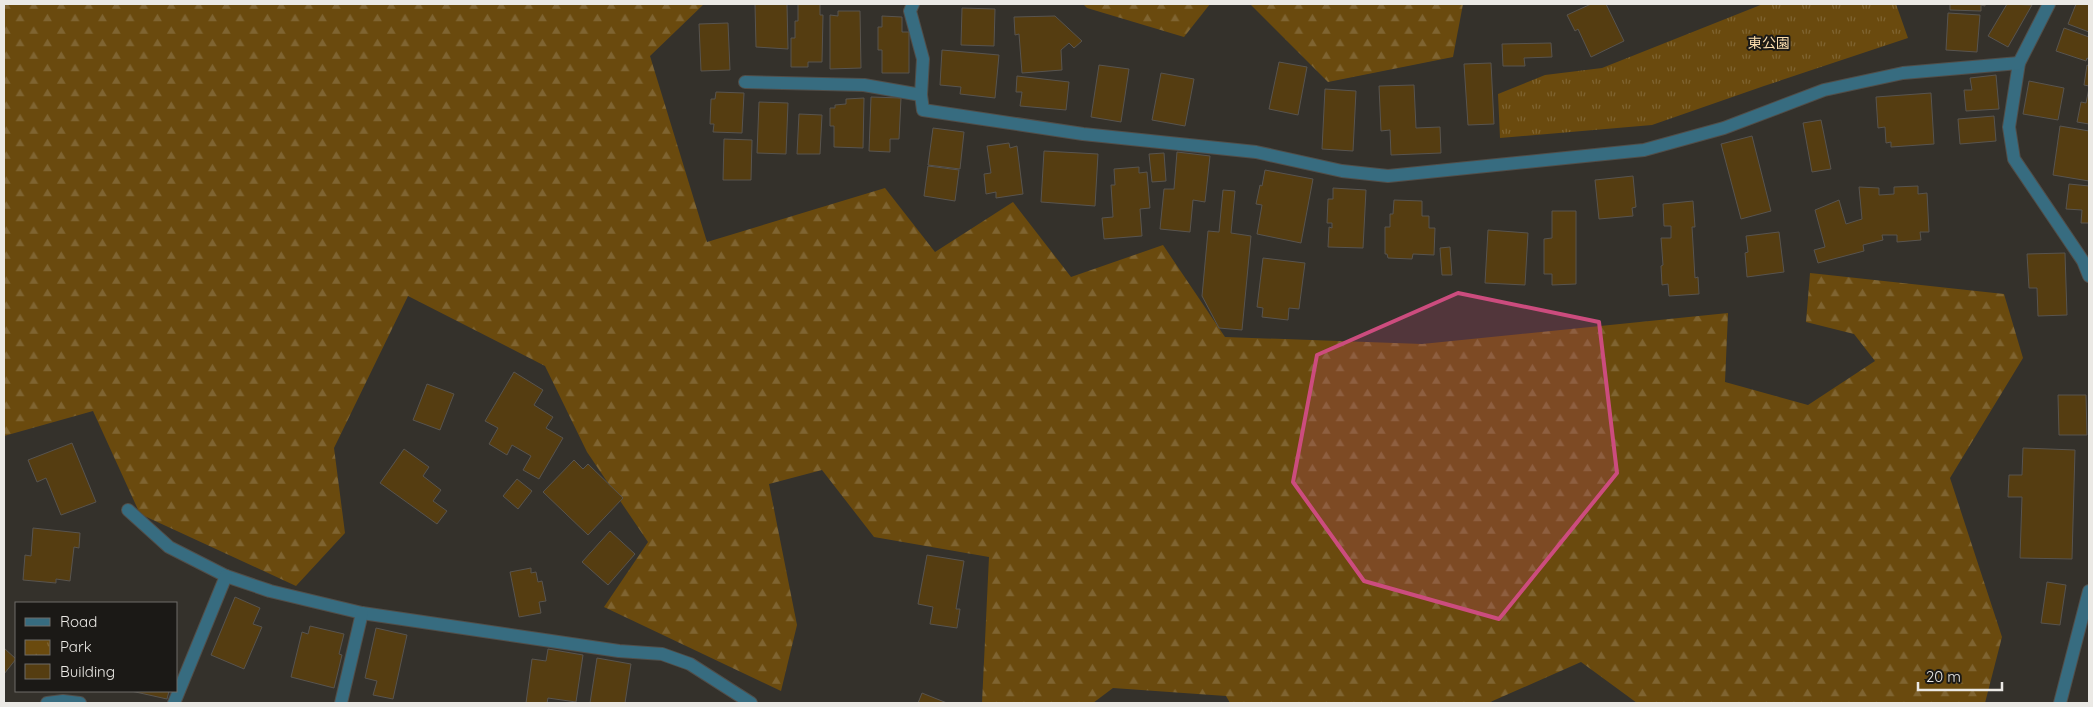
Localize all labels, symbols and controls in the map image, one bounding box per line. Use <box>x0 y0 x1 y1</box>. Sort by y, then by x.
park label: 東公園 <box>1748 34 1790 52</box>
legend <box>15 602 178 692</box>
text: Road <box>60 612 97 631</box>
text: Park <box>60 637 92 656</box>
scale bar <box>1918 660 2002 692</box>
text: Building <box>60 662 115 681</box>
text: 20 m <box>1926 667 1961 686</box>

